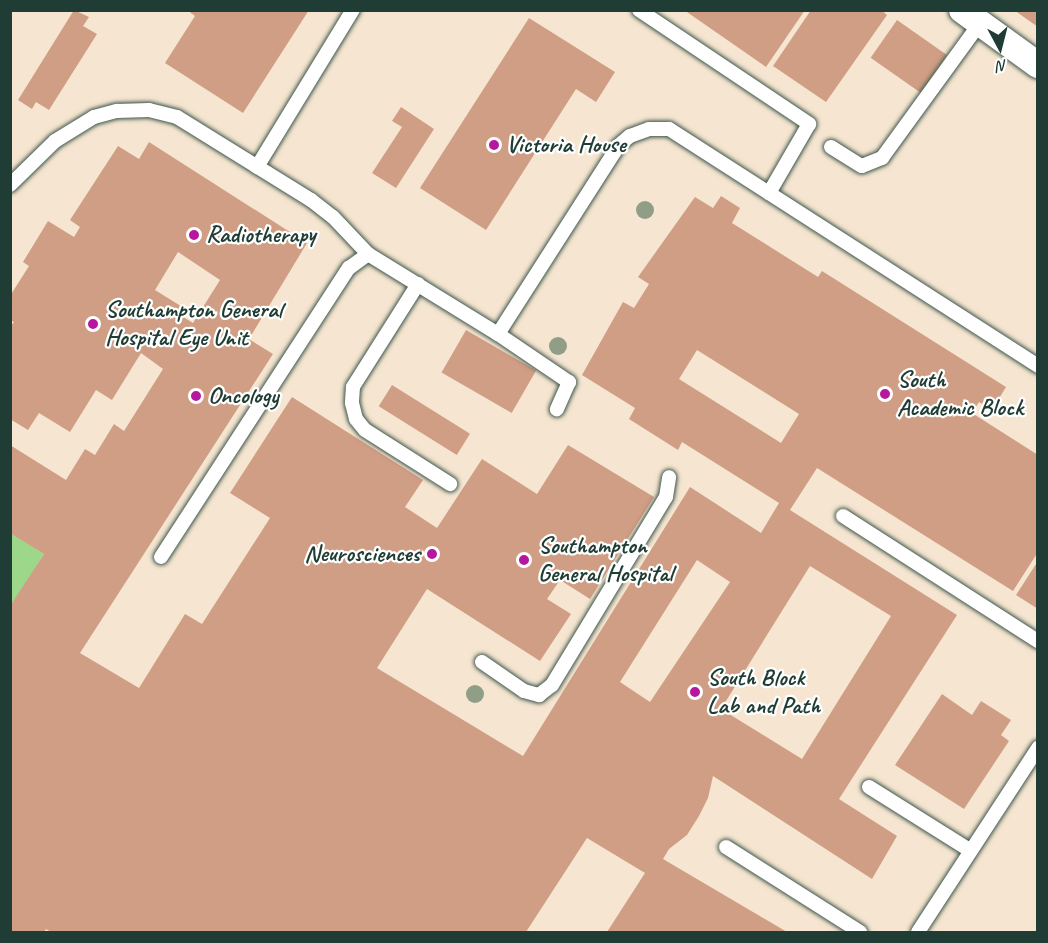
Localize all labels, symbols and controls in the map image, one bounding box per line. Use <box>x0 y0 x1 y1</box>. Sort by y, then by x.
north arrow <box>970 18 1030 78</box>
text: N <box>996 55 1008 76</box>
place label: Victoria House <box>506 131 625 159</box>
marker: Victoria House <box>487 138 501 152</box>
place label: Radiotherapy <box>206 221 315 249</box>
marker: Radiotherapy <box>187 228 201 242</box>
place label: Southampton General Hospital Eye Unit <box>105 296 281 352</box>
marker: Southampton General Hospital Eye Unit <box>86 317 100 331</box>
place label: South Academic Block <box>897 366 1023 422</box>
place label: Oncology <box>208 382 278 410</box>
marker: South Academic Block <box>878 387 892 401</box>
marker: Oncology <box>189 389 203 403</box>
place label: Southampton General Hospital <box>538 532 673 588</box>
place label: Neurosciences <box>304 540 420 568</box>
marker: Neurosciences <box>425 547 439 561</box>
marker: Southampton General Hospital <box>515 551 533 569</box>
place label: South Block Lab and Path <box>707 664 822 720</box>
marker: South Block Lab and Path <box>688 685 702 699</box>

